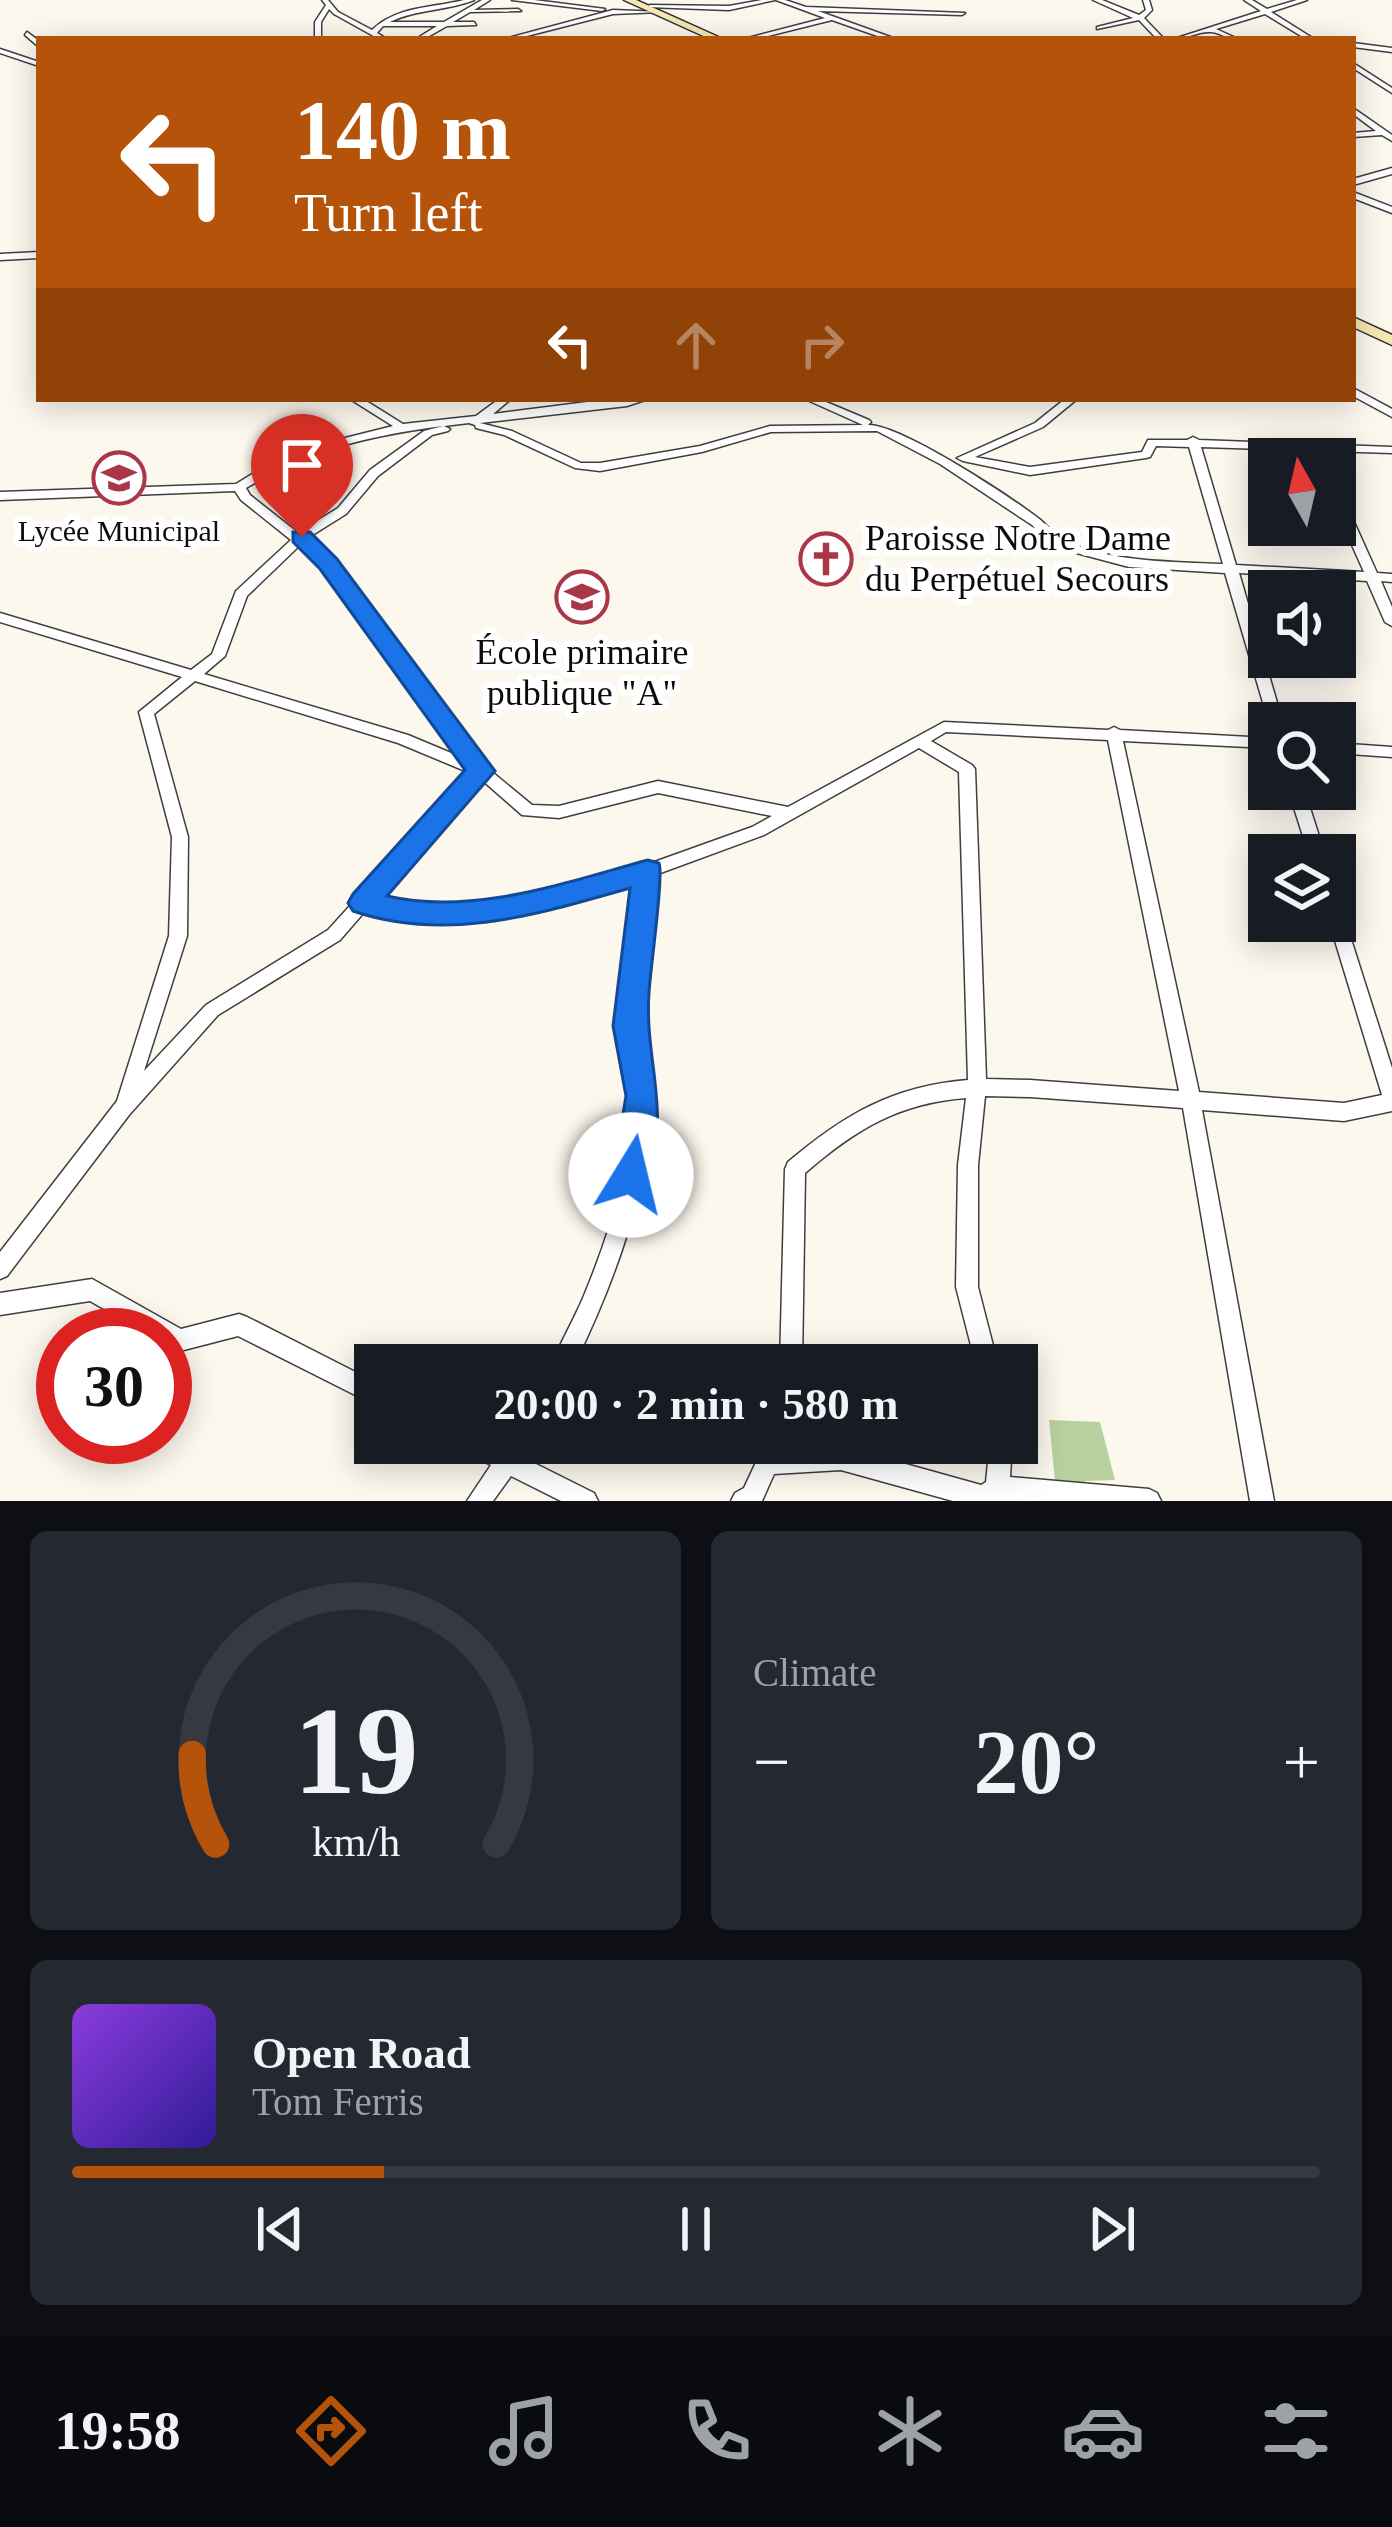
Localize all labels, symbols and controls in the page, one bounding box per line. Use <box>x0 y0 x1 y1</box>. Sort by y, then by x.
icon: left <box>96 84 252 240</box>
text: 140 m <box>294 84 511 177</box>
text: Turn left <box>294 183 483 243</box>
icon: left <box>537 312 603 378</box>
icon: ahead <box>663 312 729 378</box>
icon: right <box>789 312 855 378</box>
pin <box>251 414 353 537</box>
icon: arrive <box>269 432 335 498</box>
north arrow <box>1248 438 1356 546</box>
map controls <box>1248 438 1356 942</box>
school or university icon: Lycée Municipal <box>91 450 147 506</box>
place label: Lycée Municipal <box>18 514 220 547</box>
place label: Paroisse Notre Dame du Perpétuel Secours <box>865 518 1171 599</box>
church icon: Paroisse Notre Dame du Perpétuel Secours <box>798 531 854 587</box>
school or university icon: École primaire publique "A" <box>554 569 610 625</box>
button: sound <box>1248 570 1356 678</box>
place label: École primaire publique "A" <box>476 632 688 713</box>
button: search <box>1248 702 1356 810</box>
button: layers <box>1248 834 1356 942</box>
position arrow <box>568 1112 694 1238</box>
speed limit sign: 30 <box>36 1308 192 1464</box>
text: 20:00 · 2 min · 580 m <box>494 1379 899 1429</box>
text: Climate <box>753 1651 876 1694</box>
text: 19 <box>293 1682 418 1820</box>
text: 20° <box>974 1713 1100 1812</box>
text: − <box>753 1725 790 1798</box>
text: + <box>1283 1725 1320 1798</box>
text: km/h <box>311 1817 400 1864</box>
text: Open Road <box>252 2028 471 2078</box>
text: Tom Ferris <box>252 2080 424 2123</box>
icon: previous <box>247 2196 313 2262</box>
icon: pause <box>663 2196 729 2262</box>
icon: next <box>1079 2196 1145 2262</box>
icon: directions <box>289 2389 373 2473</box>
icon: music <box>482 2389 566 2473</box>
icon: phone <box>675 2389 759 2473</box>
icon: climate <box>868 2389 952 2473</box>
icon: car <box>1061 2389 1145 2473</box>
icon: filters <box>1254 2389 1338 2473</box>
text: 19:58 <box>54 2401 180 2461</box>

